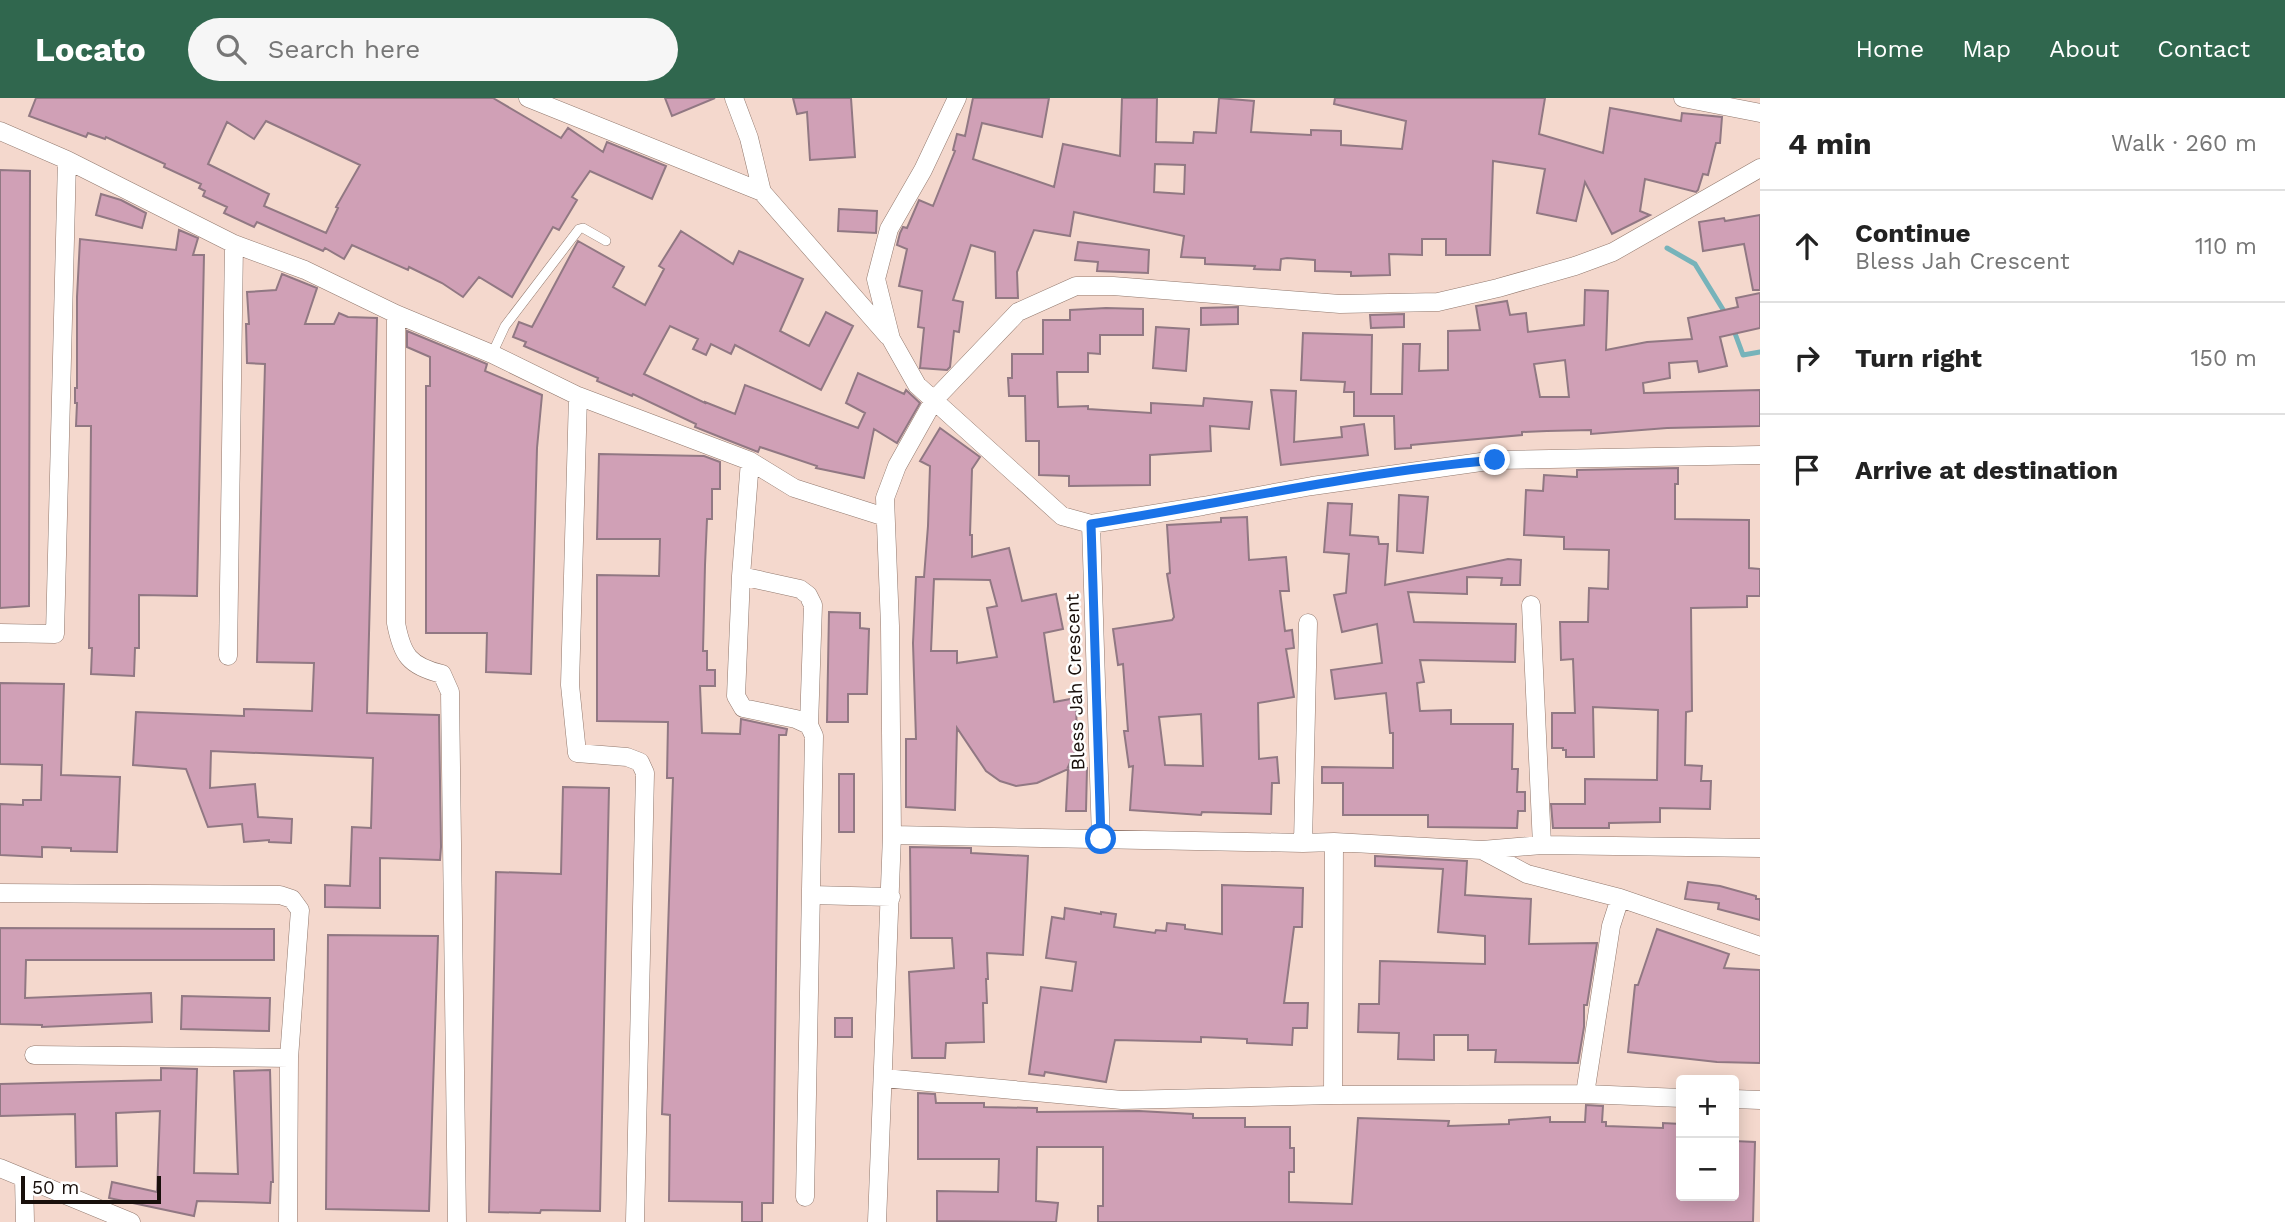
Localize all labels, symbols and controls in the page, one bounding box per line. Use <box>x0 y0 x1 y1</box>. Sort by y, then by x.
search box <box>188 18 678 81</box>
text: Locato <box>35 30 146 69</box>
icon: search <box>212 30 250 68</box>
text: Search here <box>268 34 420 64</box>
text: Home <box>1856 35 1924 63</box>
text: Map <box>1962 35 2011 63</box>
text: About <box>2049 35 2119 63</box>
text: Contact <box>2157 35 2250 63</box>
text: 4 min <box>1788 126 1872 161</box>
text: Walk · 260 m <box>2111 130 2257 157</box>
text: Continue <box>1855 218 1971 248</box>
icon: ahead <box>1788 227 1826 265</box>
text: 110 m <box>2195 233 2257 260</box>
text: Bless Jah Crescent <box>1855 248 2070 275</box>
icon: right <box>1788 339 1826 377</box>
text: Turn right <box>1855 343 1982 373</box>
text: 150 m <box>2191 345 2257 372</box>
route end <box>1479 444 1510 475</box>
icon: arrive <box>1788 451 1826 489</box>
text: Arrive at destination <box>1855 455 2118 485</box>
street label: Bless Jah Crescent <box>1060 593 1090 771</box>
route start <box>1085 823 1116 854</box>
map controls <box>1676 1075 1739 1201</box>
button: + <box>1676 1075 1739 1138</box>
button: − <box>1676 1138 1739 1201</box>
scale bar <box>21 1173 161 1205</box>
text: 50 m <box>32 1176 79 1199</box>

